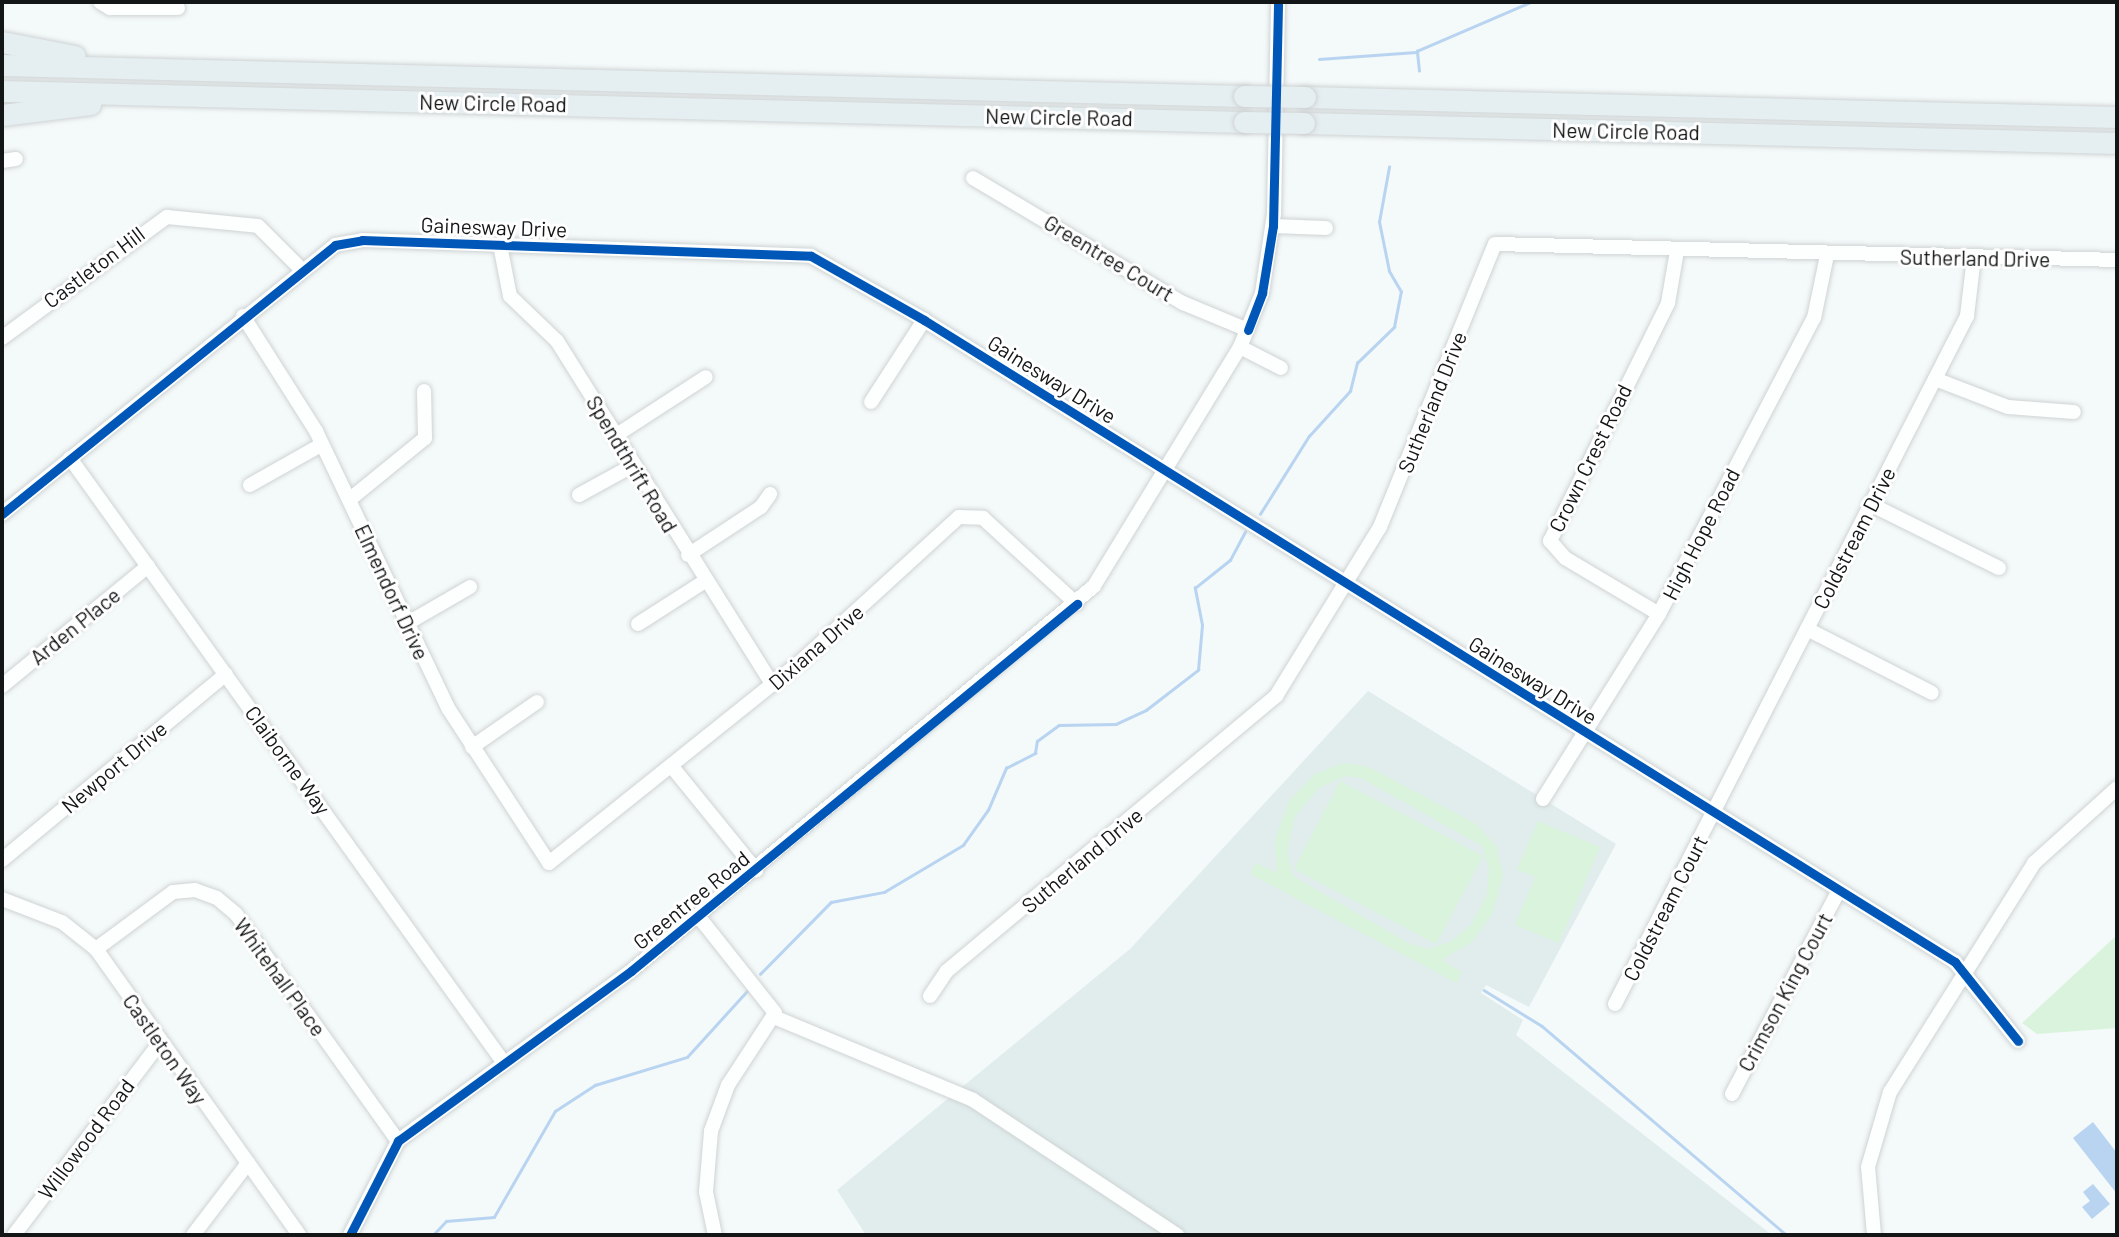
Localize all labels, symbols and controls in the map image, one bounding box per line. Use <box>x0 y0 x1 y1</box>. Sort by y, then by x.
street label: New Circle Road <box>419 89 567 117</box>
street label: New Circle Road <box>985 103 1133 131</box>
street label: New Circle Road <box>1552 117 1700 145</box>
street label: Greentree Court <box>1040 209 1178 307</box>
street label: Gainesway Drive <box>420 212 568 242</box>
street label: Castleton Hill <box>39 221 149 313</box>
street label: Sutherland Drive <box>1900 244 2050 272</box>
street label: Sutherland Drive <box>1392 328 1472 476</box>
street label: Gainesway Drive <box>983 329 1121 429</box>
street label: Crown Crest Road <box>1543 380 1637 536</box>
street label: Spendthrift Road <box>581 391 683 537</box>
street label: Coldstream Drive <box>1807 463 1901 613</box>
street label: High Hope Road <box>1657 464 1745 604</box>
street label: Elmendorf Drive <box>350 520 434 664</box>
street label: Arden Place <box>25 582 125 670</box>
street label: Dixiana Drive <box>763 599 869 695</box>
street label: Gainesway Drive <box>1464 630 1602 730</box>
street label: Claiborne Way <box>240 701 336 819</box>
street label: Newport Drive <box>56 716 172 818</box>
street label: Sutherland Drive <box>1016 802 1148 918</box>
street label: Coldstream Court <box>1617 831 1713 985</box>
street label: Greentree Road <box>628 845 754 955</box>
street label: Crimson King Court <box>1733 908 1837 1076</box>
street label: Whitehall Place <box>229 913 331 1041</box>
street label: Castleton Way <box>118 989 212 1109</box>
street label: Willowood Road <box>33 1074 139 1204</box>

